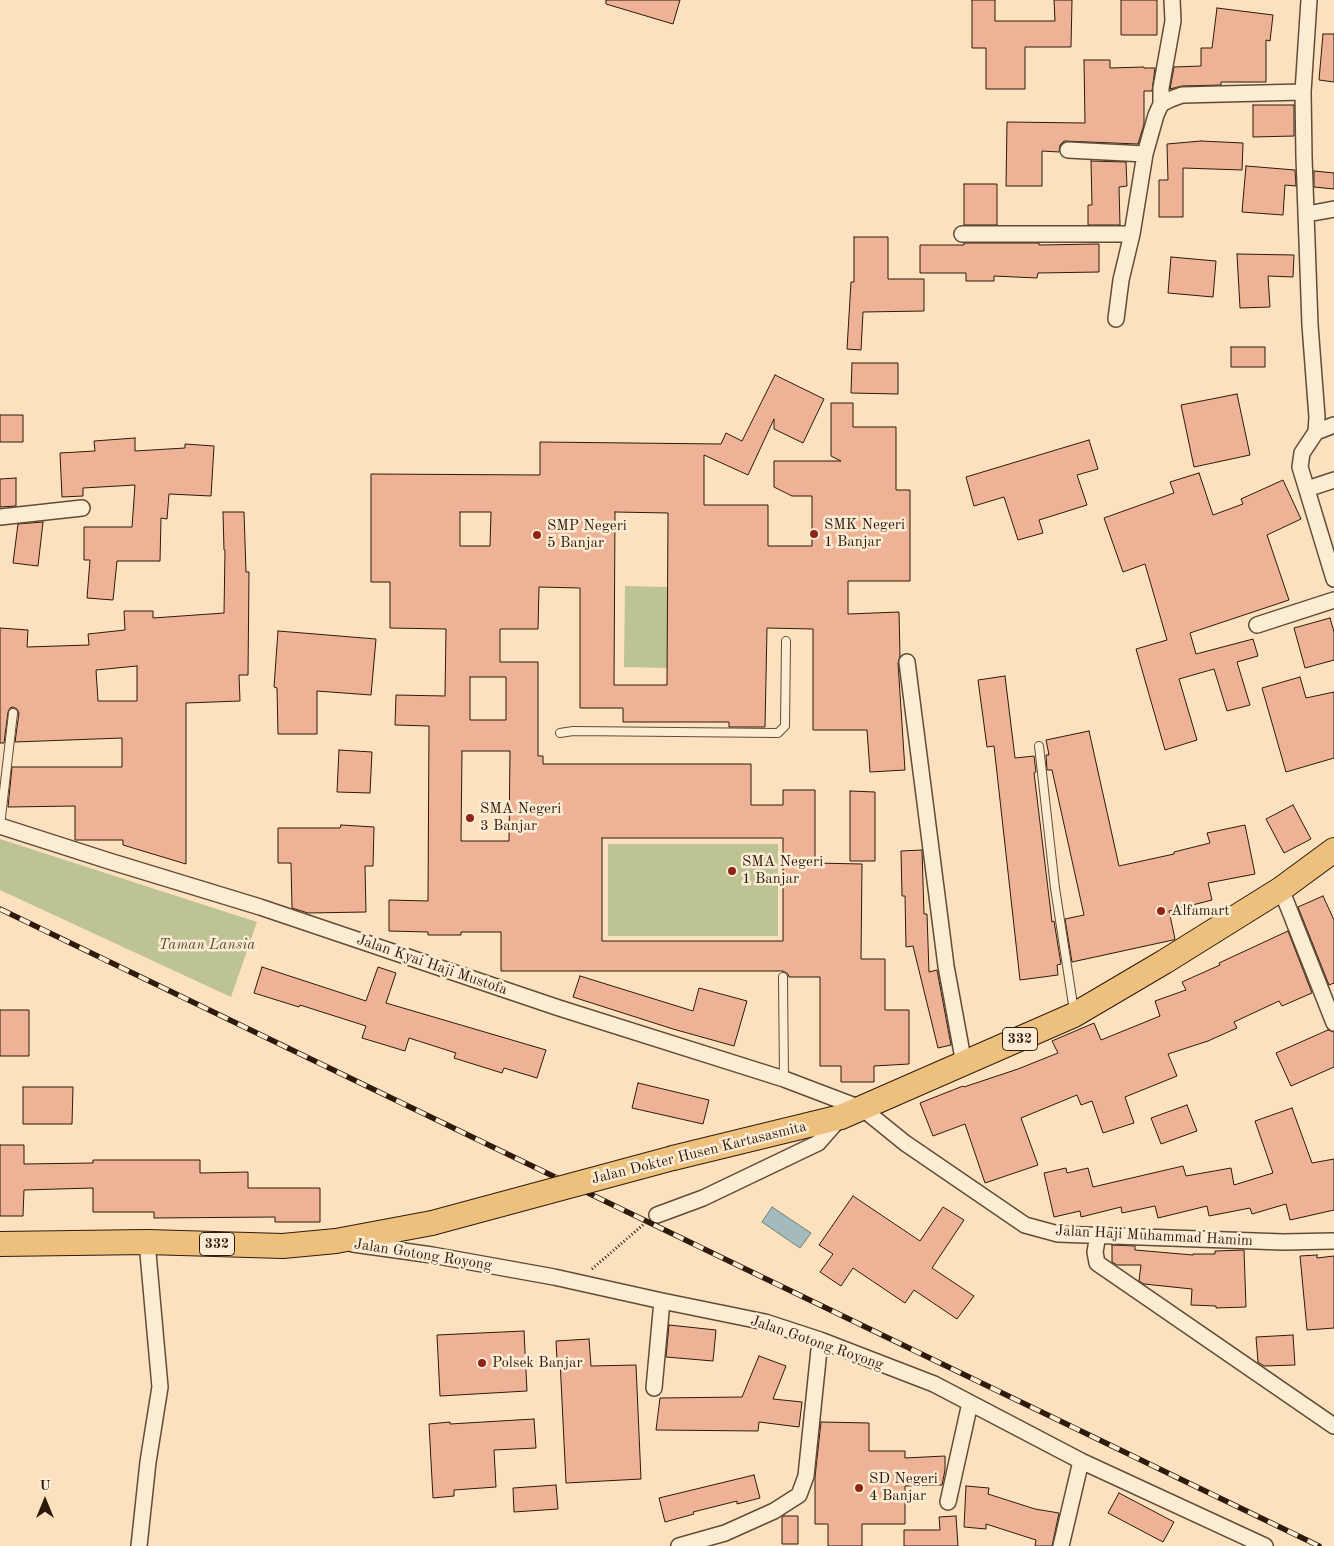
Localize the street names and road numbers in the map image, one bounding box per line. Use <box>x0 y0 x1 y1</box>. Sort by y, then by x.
street label: Jalan Kyai Haji Mustofa <box>354 931 510 999</box>
road number: 332 <box>1002 1028 1038 1050</box>
street label: Jalan Dokter Husen Kartasasmita <box>590 1118 808 1188</box>
street label: Jalan Haji Muhammad Hamim <box>1055 1222 1253 1250</box>
road number: 332 <box>200 1232 234 1256</box>
street label: Jalan Gotong Royong <box>353 1235 493 1275</box>
street label: Jalan Gotong Royong <box>748 1312 886 1374</box>

